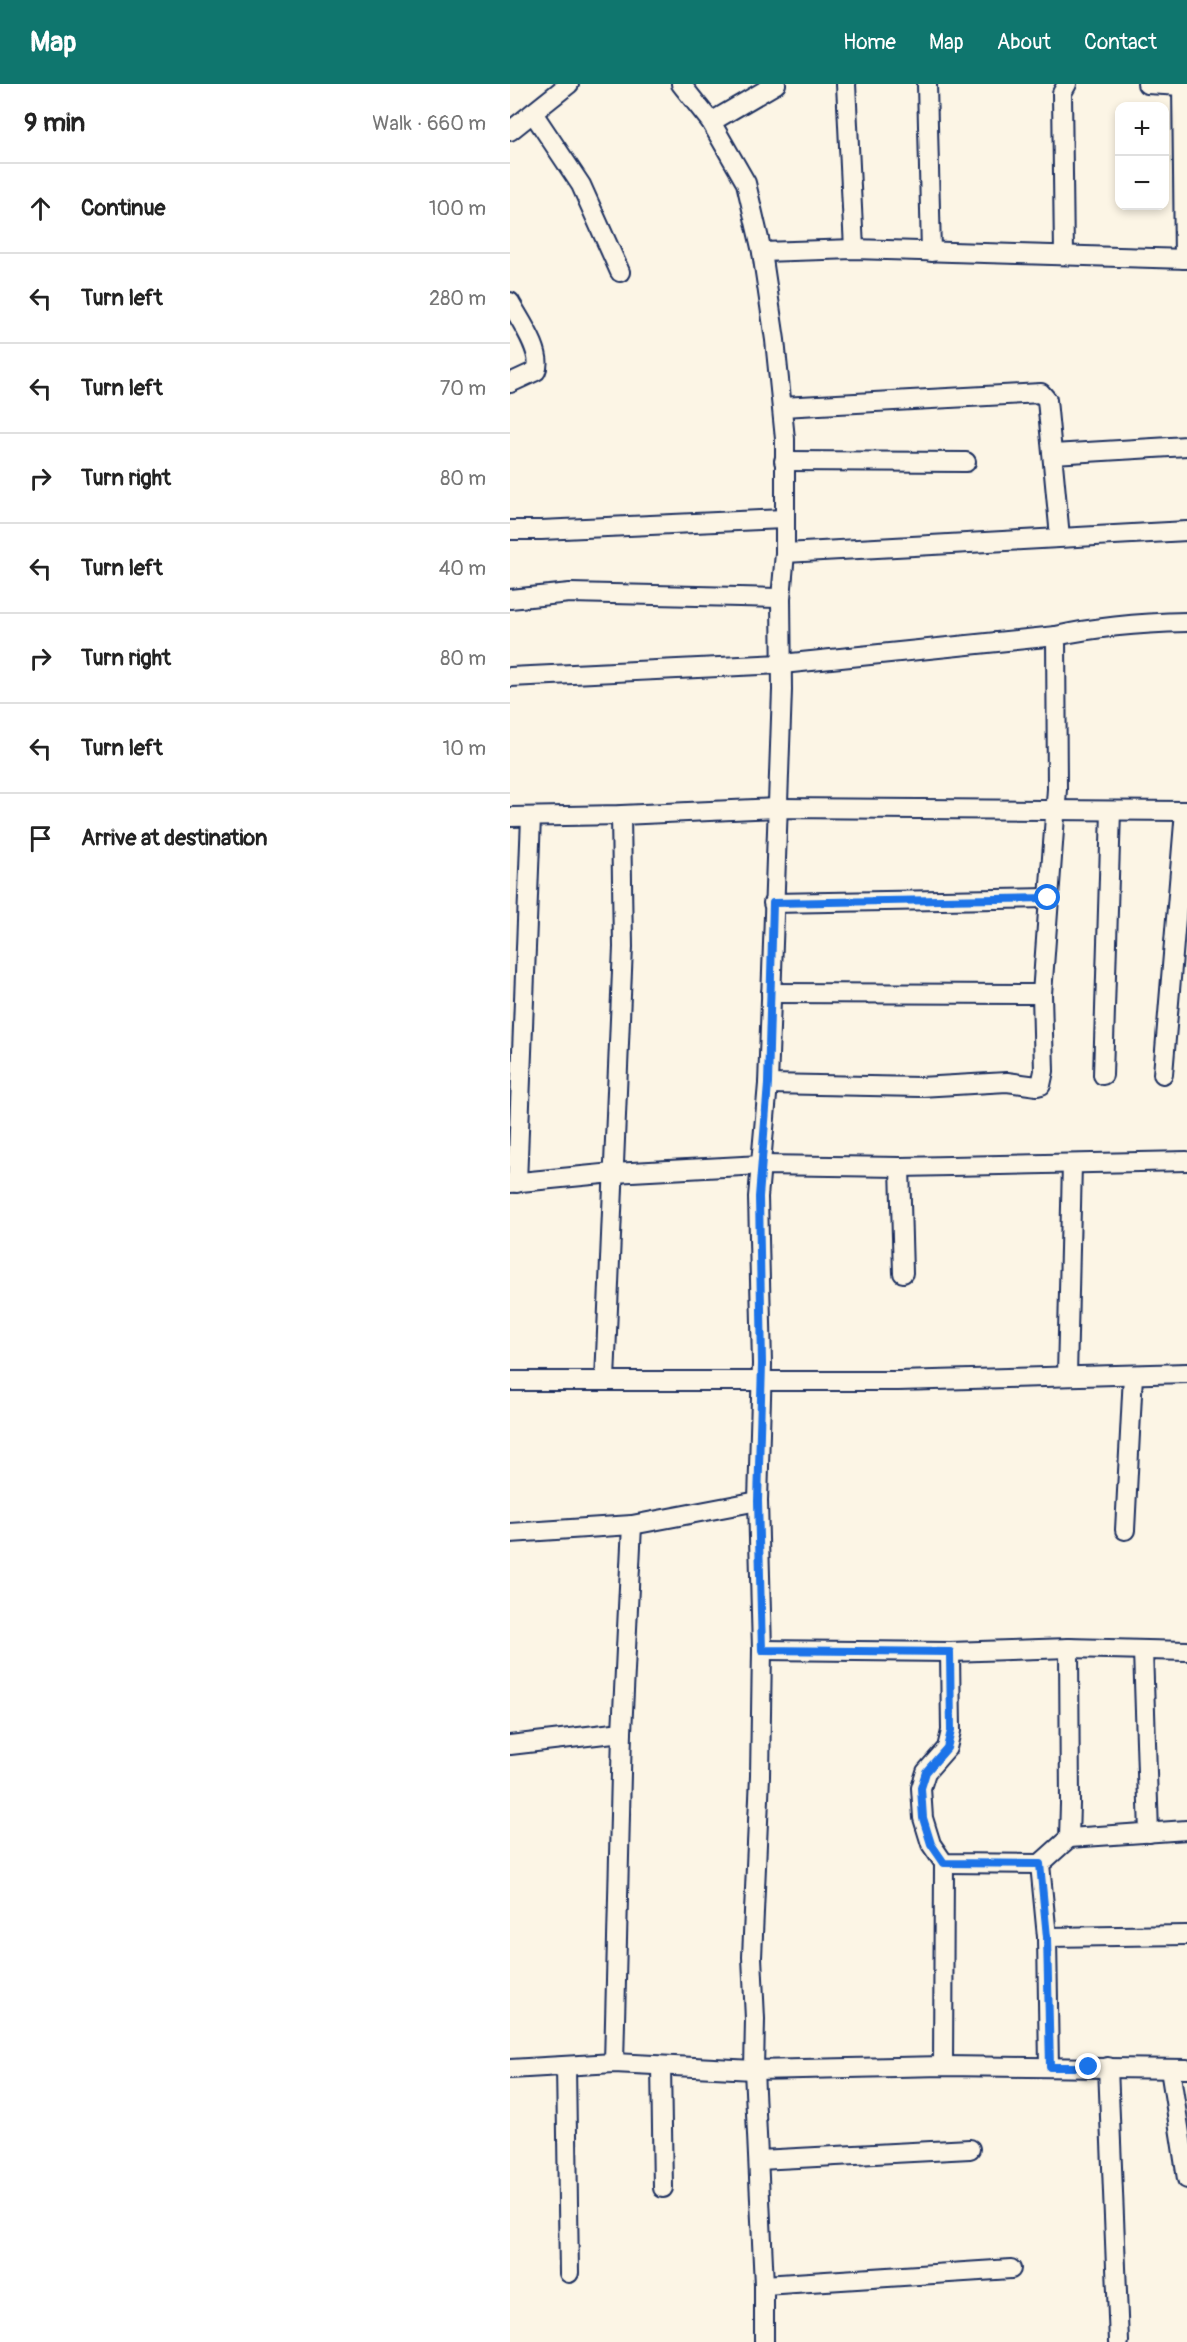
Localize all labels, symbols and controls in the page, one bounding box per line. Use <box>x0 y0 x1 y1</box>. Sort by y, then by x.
text: Map <box>30 25 76 60</box>
text: Home <box>843 29 896 56</box>
text: Map <box>929 29 964 56</box>
text: About <box>997 29 1051 56</box>
text: Contact <box>1084 29 1157 56</box>
map controls <box>1115 102 1169 210</box>
button: + <box>1115 102 1169 156</box>
text: 9 min <box>24 107 85 139</box>
text: Walk · 660 m <box>372 111 486 136</box>
button: − <box>1115 156 1169 210</box>
icon: ahead <box>24 192 57 225</box>
text: Continue <box>81 194 165 222</box>
text: 100 m <box>429 196 486 221</box>
icon: left <box>24 282 57 315</box>
text: Turn left <box>81 284 163 312</box>
text: 280 m <box>429 286 486 311</box>
icon: left <box>24 372 57 405</box>
text: Turn left <box>81 374 163 402</box>
text: 70 m <box>440 376 486 401</box>
icon: right <box>24 462 57 495</box>
text: Turn right <box>81 464 171 492</box>
text: 80 m <box>440 466 486 491</box>
icon: left <box>24 552 57 585</box>
text: Turn left <box>81 554 163 582</box>
text: 40 m <box>439 556 486 581</box>
icon: right <box>24 642 57 675</box>
text: Turn right <box>81 644 171 672</box>
text: 80 m <box>440 646 486 671</box>
icon: left <box>24 732 57 765</box>
text: Turn left <box>81 734 163 762</box>
text: 10 m <box>442 736 486 761</box>
icon: arrive <box>24 822 57 855</box>
text: Arrive at destination <box>81 824 267 852</box>
route start <box>1034 884 1060 910</box>
route end <box>1075 2053 1101 2079</box>

